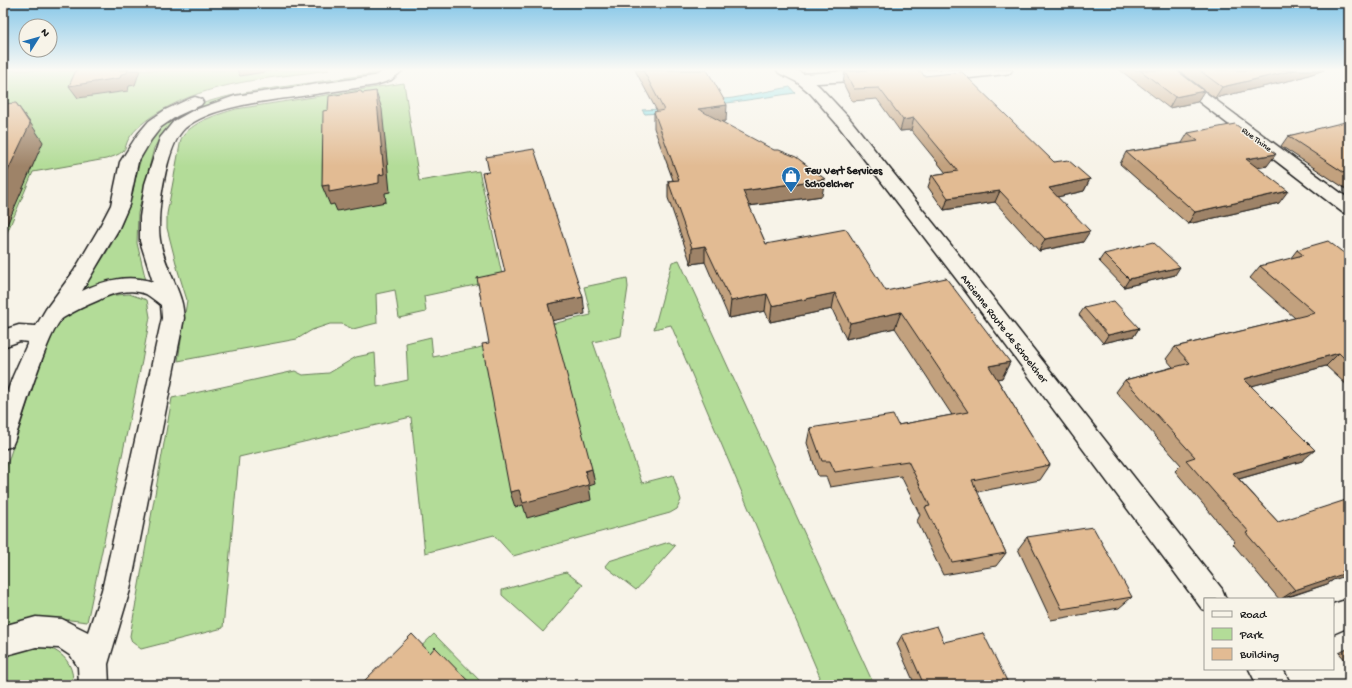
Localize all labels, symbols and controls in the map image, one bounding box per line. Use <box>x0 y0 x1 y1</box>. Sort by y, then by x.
north arrow <box>18 18 58 58</box>
text: N <box>37 27 51 40</box>
street label: Rue Thine <box>1239 125 1274 155</box>
shop icon: Feu Vert Services Schoelcher <box>780 165 802 193</box>
place label: Feu Vert Services Schoelcher <box>804 165 883 191</box>
street label: Ancienne Route de Schoelcher <box>957 273 1050 387</box>
legend <box>1204 598 1334 670</box>
text: Road <box>1240 609 1267 623</box>
text: Park <box>1239 629 1265 643</box>
text: Building <box>1239 649 1279 663</box>

